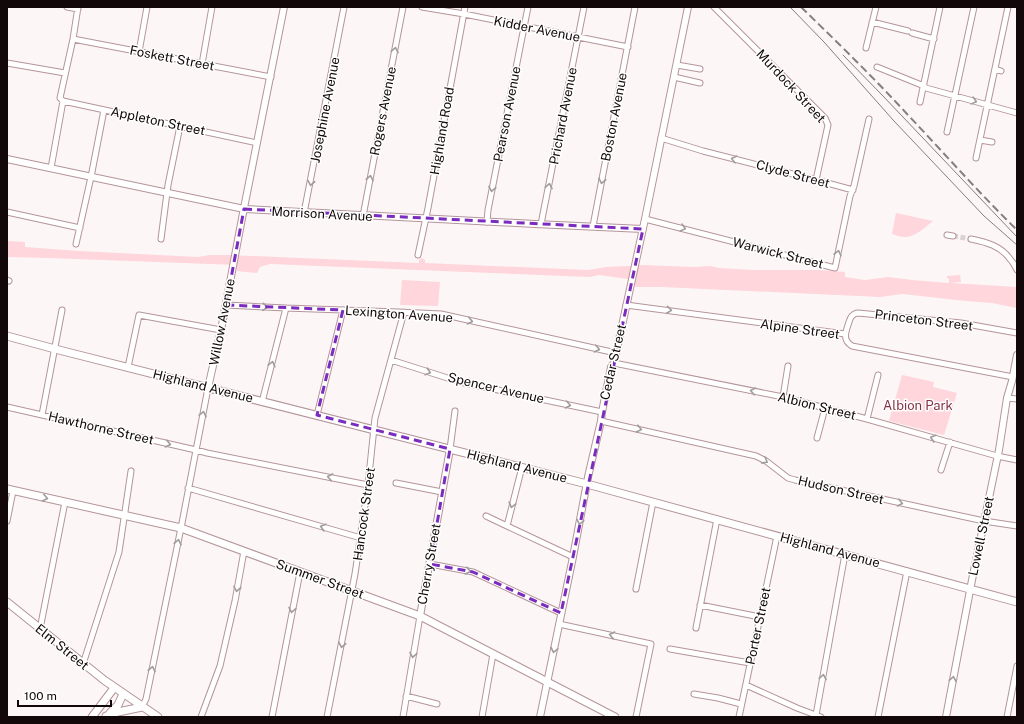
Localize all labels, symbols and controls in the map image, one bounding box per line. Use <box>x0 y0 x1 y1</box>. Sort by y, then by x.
street label: Kidder Avenue <box>492 13 582 45</box>
street label: Foskett Street <box>128 42 216 74</box>
street label: Murdock Street <box>753 46 829 126</box>
one-way arrow <box>390 47 398 53</box>
street label: Josephine Avenue <box>307 56 343 164</box>
street label: Rogers Avenue <box>367 65 399 157</box>
street label: Pearson Avenue <box>490 65 524 163</box>
street label: Prichard Avenue <box>546 66 580 166</box>
street label: Boston Avenue <box>598 71 630 163</box>
street label: Highland Road <box>427 86 457 176</box>
one-way arrow <box>971 97 977 105</box>
street label: Appleton Street <box>109 104 207 138</box>
one-way arrow <box>731 155 738 163</box>
street label: Clyde Street <box>755 157 831 191</box>
one-way arrow <box>366 175 374 181</box>
one-way arrow <box>598 178 606 184</box>
one-way arrow <box>307 180 315 186</box>
one-way arrow <box>544 183 552 189</box>
one-way arrow <box>489 185 497 192</box>
street label: Morrison Avenue <box>271 204 373 224</box>
one-way arrow <box>680 224 686 232</box>
street label: Warwick Street <box>731 234 825 272</box>
one-way arrow <box>834 250 842 256</box>
street label: Willow Avenue <box>206 277 238 367</box>
one-way arrow <box>262 302 268 311</box>
street label: Lexington Avenue <box>345 303 453 325</box>
one-way arrow <box>666 305 672 314</box>
street label: Princeton Street <box>874 307 974 333</box>
one-way arrow <box>467 316 473 324</box>
street label: Alpine Street <box>759 316 841 342</box>
street label: Cedar Street <box>597 323 629 401</box>
one-way arrow <box>594 344 600 352</box>
one-way arrow <box>267 360 276 367</box>
street label: Highland Avenue <box>151 366 255 406</box>
one-way arrow <box>425 367 432 376</box>
street label: Spencer Avenue <box>446 370 546 406</box>
one-way arrow <box>750 387 756 396</box>
street label: Albion Street <box>776 389 858 423</box>
park label: Albion Park <box>883 398 953 413</box>
one-way arrow <box>565 401 571 409</box>
street label: Hawthorne Street <box>47 409 155 447</box>
one-way arrow <box>198 411 206 417</box>
one-way arrow <box>635 424 642 433</box>
one-way arrow <box>930 434 937 443</box>
one-way arrow <box>165 439 171 447</box>
street label: Highland Avenue <box>465 446 569 486</box>
one-way arrow <box>761 456 768 464</box>
street label: Hancock Street <box>350 466 378 562</box>
street label: Hudson Street <box>797 473 885 507</box>
one-way arrow <box>327 474 333 482</box>
one-way arrow <box>42 493 48 501</box>
street label: Lowell Street <box>965 495 997 577</box>
one-way arrow <box>897 499 904 507</box>
one-way arrow <box>509 502 517 508</box>
one-way arrow <box>576 519 584 525</box>
street label: Cherry Street <box>414 522 444 606</box>
one-way arrow <box>320 524 326 532</box>
street label: Highland Avenue <box>778 529 882 571</box>
one-way arrow <box>173 538 181 545</box>
street label: Summer Street <box>274 556 366 602</box>
one-way arrow <box>465 567 471 575</box>
one-way arrow <box>234 586 242 592</box>
street label: Porter Street <box>742 586 774 666</box>
one-way arrow <box>289 607 297 613</box>
street label: Elm Street <box>32 621 92 673</box>
one-way arrow <box>609 632 616 640</box>
one-way arrow <box>338 642 346 648</box>
one-way arrow <box>550 646 558 653</box>
one-way arrow <box>410 652 418 658</box>
one-way arrow <box>147 666 155 672</box>
one-way arrow <box>818 674 827 680</box>
one-way arrow <box>949 676 957 682</box>
scale bar <box>18 682 111 708</box>
text: 100 m <box>24 689 57 703</box>

